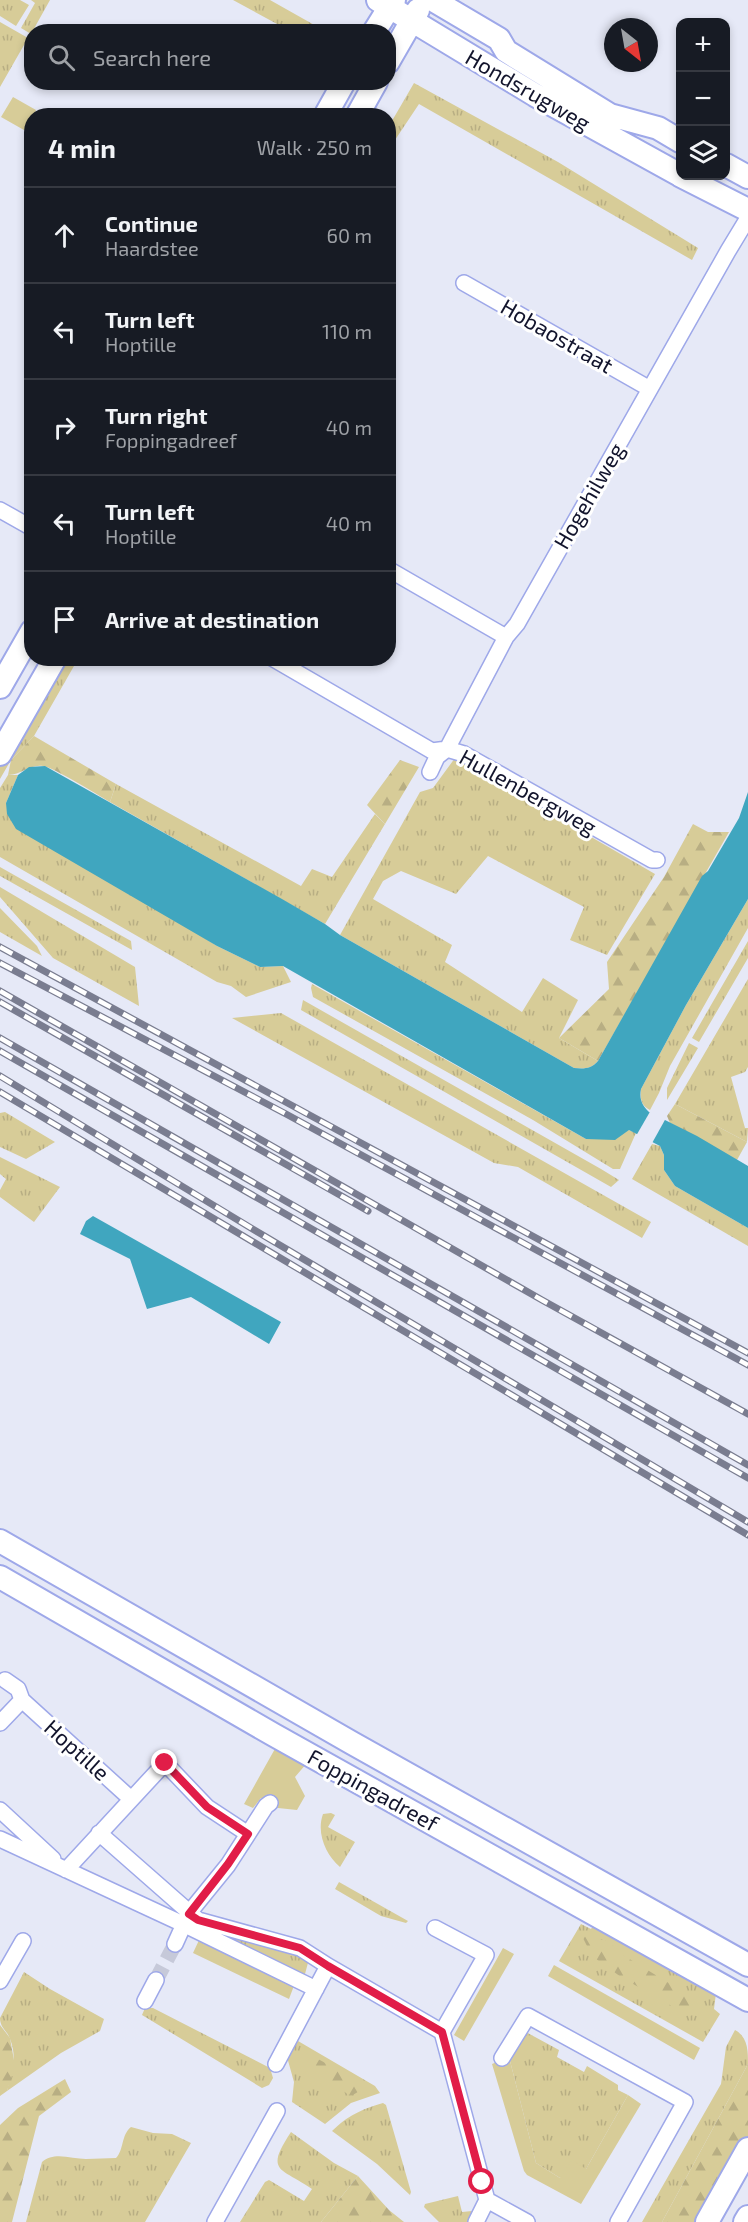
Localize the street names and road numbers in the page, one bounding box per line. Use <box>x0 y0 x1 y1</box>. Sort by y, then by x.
street label: Hondsrugweg <box>462 43 595 135</box>
street label: Hobaostraat <box>497 293 618 378</box>
street label: Hogehilweg <box>547 438 629 553</box>
street label: Hullenbergweg <box>456 743 601 839</box>
street label: Hoptille <box>40 1713 116 1785</box>
street label: Foppingadreef <box>304 1743 444 1836</box>

